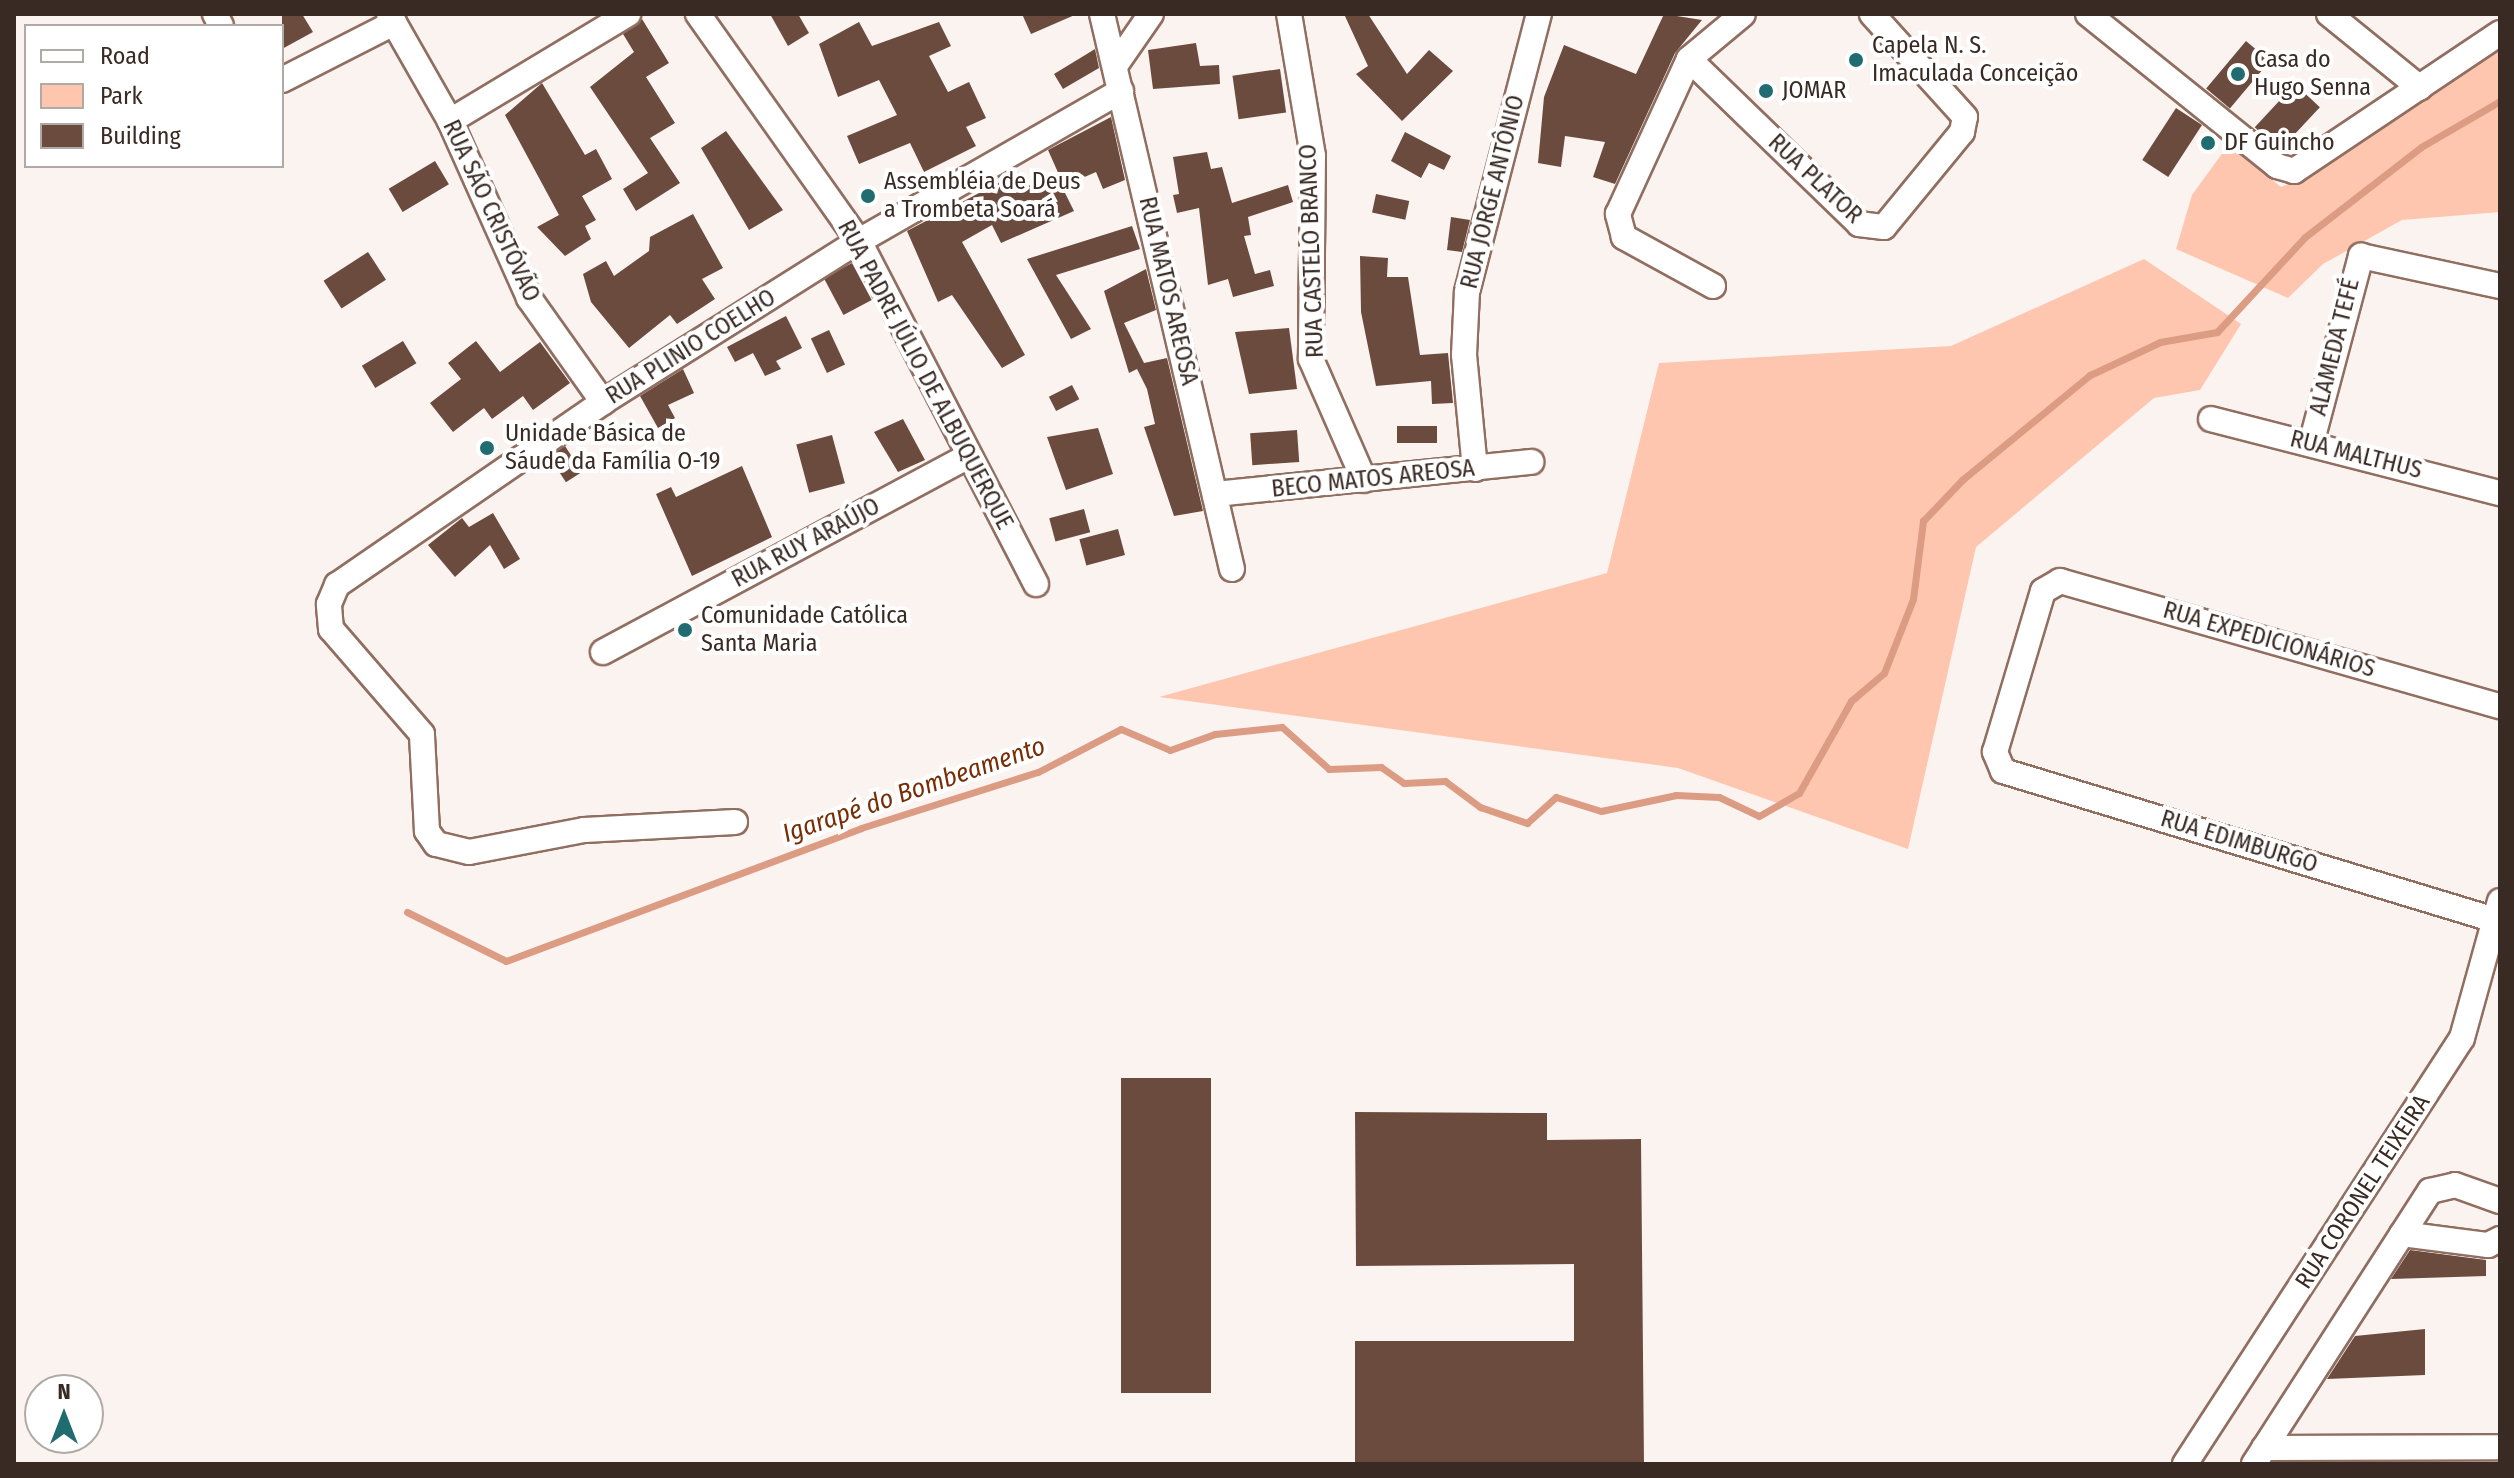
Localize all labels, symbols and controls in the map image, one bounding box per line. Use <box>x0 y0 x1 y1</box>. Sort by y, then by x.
legend <box>24 24 284 168</box>
place label: Capela N. S. Imaculada Conceição <box>1872 32 2078 88</box>
text: Road <box>100 42 150 70</box>
place label: Casa do Hugo Senna <box>2254 46 2371 102</box>
marker: Capela N. S. Imaculada Conceição <box>1847 51 1865 69</box>
marker: Casa do Hugo Senna <box>2229 65 2247 83</box>
place label: JOMAR <box>1782 77 1846 105</box>
text: Park <box>100 82 143 110</box>
marker: JOMAR <box>1757 82 1775 100</box>
street label: RUA JORGE ANTÔNIO <box>1455 92 1531 292</box>
street label: RUA SÃO CRISTÓVÃO <box>436 115 546 307</box>
text: Building <box>100 122 181 150</box>
street label: RUA PLATOR <box>1762 128 1868 230</box>
place label: DF Guincho <box>2224 129 2335 157</box>
marker: DF Guincho <box>2199 134 2217 152</box>
street label: RUA CASTELO BRANCO <box>1294 144 1330 358</box>
place label: Assembléia de Deus a Trombeta Soará <box>884 168 1080 224</box>
marker: Assembléia de Deus a Trombeta Soará <box>859 187 877 205</box>
street label: RUA MATOS AREOSA <box>1132 194 1204 388</box>
street label: RUA PADRE JÚLIO DE ALBUQUERQUE <box>831 215 1019 535</box>
street label: ALAMEDA TEFÉ <box>2304 275 2366 419</box>
street label: RUA PLINIO COELHO <box>601 283 781 411</box>
place label: Unidade Básica de Sáude da Família O-19 <box>505 420 720 476</box>
street label: RUA MALTHUS <box>2287 425 2425 485</box>
marker: Unidade Básica de Sáude da Família O-19 <box>476 437 498 459</box>
street label: BECO MATOS AREOSA <box>1270 454 1476 504</box>
street label: RUA RUY ARAÚJO <box>727 492 885 594</box>
street label: RUA EXPEDICIONÁRIOS <box>2160 596 2378 684</box>
place label: Comunidade Católica Santa Maria <box>701 602 908 658</box>
marker: Comunidade Católica Santa Maria <box>676 621 694 639</box>
water label: Igarapé do Bombeamento <box>779 730 1049 850</box>
street label: RUA EDIMBURGO <box>2157 804 2321 880</box>
street label: RUA CORONEL TEIXEIRA <box>2290 1090 2436 1294</box>
north arrow <box>24 1374 104 1454</box>
text: N <box>57 1378 71 1405</box>

